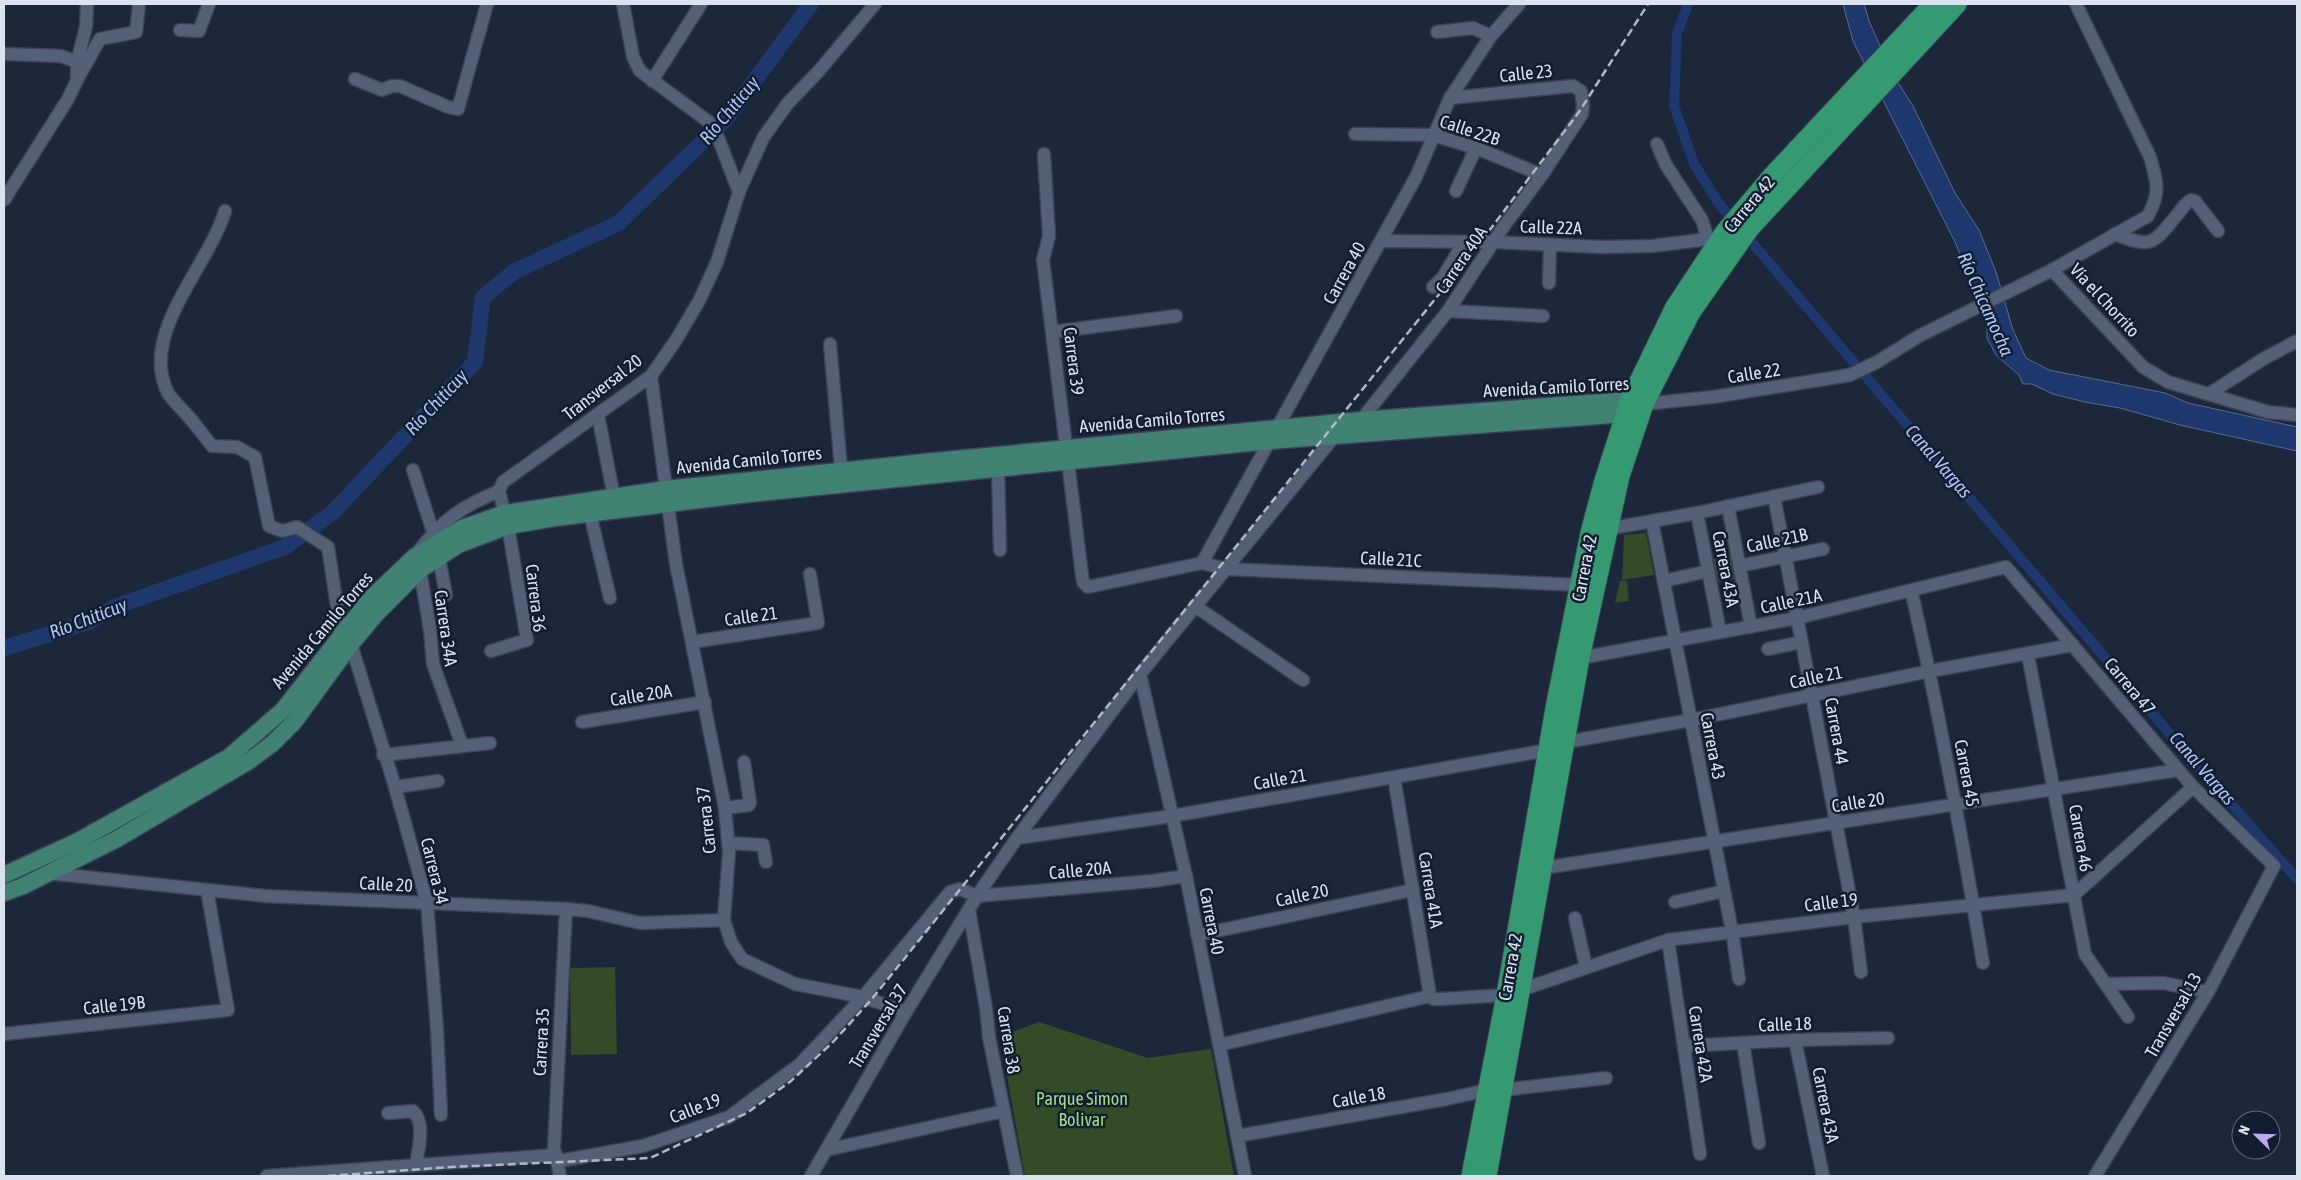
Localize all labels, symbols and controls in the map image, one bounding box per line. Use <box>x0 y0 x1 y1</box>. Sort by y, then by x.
street label: Calle 23 <box>1498 60 1554 86</box>
water label: Río Chiticuy <box>694 72 764 148</box>
street label: Calle 22B <box>1437 110 1503 150</box>
street label: Carrera 42 <box>1719 171 1779 237</box>
street label: Calle 22A <box>1520 215 1583 239</box>
street label: Carrera 40A <box>1431 222 1491 298</box>
street label: Carrera 40 <box>1318 238 1370 308</box>
water label: Río Chicamocha <box>1953 249 2019 359</box>
street label: Vía el Chorrito <box>2066 259 2144 341</box>
street label: Carrera 39 <box>1059 326 1089 396</box>
street label: Transversal 20 <box>558 350 646 424</box>
street label: Calle 22 <box>1726 358 1782 388</box>
water label: Río Chiticuy <box>400 365 472 439</box>
street label: Avenida Camilo Torres <box>1483 373 1629 401</box>
street label: Avenida Camilo Torres <box>1078 403 1226 437</box>
water label: Canal Vargas <box>1901 420 1977 502</box>
street label: Avenida Camilo Torres <box>675 442 823 478</box>
street label: Calle 21B <box>1745 523 1810 557</box>
street label: Carrera 43A <box>1708 529 1744 609</box>
street label: Carrera 42 <box>1567 533 1601 603</box>
street label: Calle 21C <box>1360 547 1422 571</box>
street label: Carrera 36 <box>521 563 551 633</box>
street label: Avenida Camilo Torres <box>267 567 377 693</box>
street label: Calle 21A <box>1758 584 1824 618</box>
street label: Carrera 34A <box>430 589 462 668</box>
water label: Río Chiticuy <box>46 593 130 643</box>
street label: Calle 21 <box>723 602 779 630</box>
street label: Carrera 47 <box>2100 653 2160 719</box>
street label: Calle 21 <box>1788 661 1844 693</box>
street label: Calle 20A <box>609 680 674 710</box>
street label: Carrera 44 <box>1821 696 1853 766</box>
street label: Carrera 43 <box>1696 711 1730 781</box>
water label: Canal Vargas <box>2165 727 2241 809</box>
street label: Carrera 45 <box>1950 738 1984 808</box>
street label: Calle 21 <box>1252 764 1308 794</box>
street label: Carrera 37 <box>692 785 720 855</box>
street label: Calle 20 <box>1830 787 1886 817</box>
street label: Carrera 46 <box>2065 803 2097 873</box>
street label: Carrera 34 <box>417 835 453 907</box>
street label: Carrera 41A <box>1415 850 1447 930</box>
street label: Calle 20A <box>1048 857 1112 883</box>
street label: Calle 20 <box>359 872 413 896</box>
street label: Calle 20 <box>1274 879 1330 911</box>
street label: Carrera 40 <box>1195 886 1229 956</box>
street label: Calle 19 <box>1803 888 1859 916</box>
street label: Carrera 42 <box>1494 932 1526 1002</box>
street label: Transversal 13 <box>2140 969 2206 1061</box>
street label: Transversal 37 <box>845 980 911 1072</box>
street label: Calle 19B <box>82 991 146 1019</box>
street label: Carrera 42A <box>1685 1004 1717 1084</box>
street label: Carrera 38 <box>993 1005 1025 1075</box>
street label: Carrera 35 <box>529 1008 553 1076</box>
street label: Calle 18 <box>1758 1013 1812 1035</box>
street label: Carrera 43A <box>1808 1065 1844 1145</box>
street label: Calle 18 <box>1331 1082 1387 1112</box>
park label: Parque Simon Bolivar <box>1036 1088 1128 1130</box>
street label: Calle 19 <box>666 1089 724 1127</box>
north arrow <box>2231 1110 2281 1160</box>
text: N <box>2235 1123 2253 1137</box>

